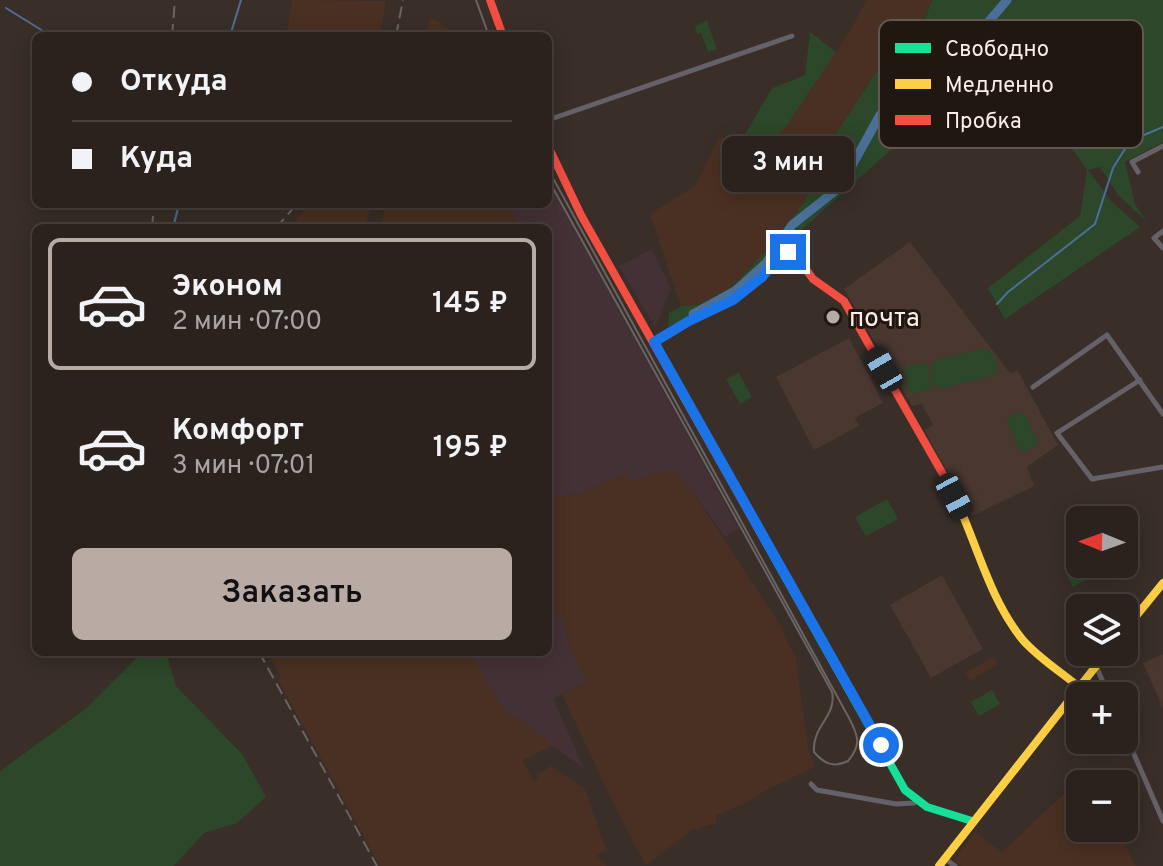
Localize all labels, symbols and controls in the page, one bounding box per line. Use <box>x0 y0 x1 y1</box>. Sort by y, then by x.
legend <box>879 20 1143 148</box>
text: Свободно <box>945 37 1049 64</box>
text: Откуда <box>120 64 228 101</box>
text: Медленно <box>945 73 1054 100</box>
text: Пробка <box>945 109 1022 136</box>
callout: 3 мин <box>722 136 854 192</box>
text: Куда <box>120 141 193 178</box>
text: 3 мин <box>752 147 824 180</box>
route end <box>770 234 806 270</box>
icon: car <box>76 268 148 340</box>
text: Эконом <box>172 269 283 306</box>
text: 145 ₽ <box>432 286 508 323</box>
place label: почта <box>849 303 920 336</box>
text: 2 мин · 07:00 <box>172 306 322 339</box>
marker: почта <box>824 308 842 326</box>
car <box>862 342 906 396</box>
icon: car <box>76 412 148 484</box>
text: Комфорт <box>172 413 304 450</box>
text: 195 ₽ <box>433 430 508 467</box>
text: 3 мин · 07:01 <box>172 450 315 483</box>
car <box>932 469 976 523</box>
north arrow <box>1066 506 1138 578</box>
map controls <box>1066 506 1138 842</box>
button: Заказать <box>72 548 512 640</box>
button: layers <box>1066 594 1138 666</box>
button: + <box>1066 682 1138 754</box>
route start <box>863 727 899 763</box>
button: − <box>1066 770 1138 842</box>

